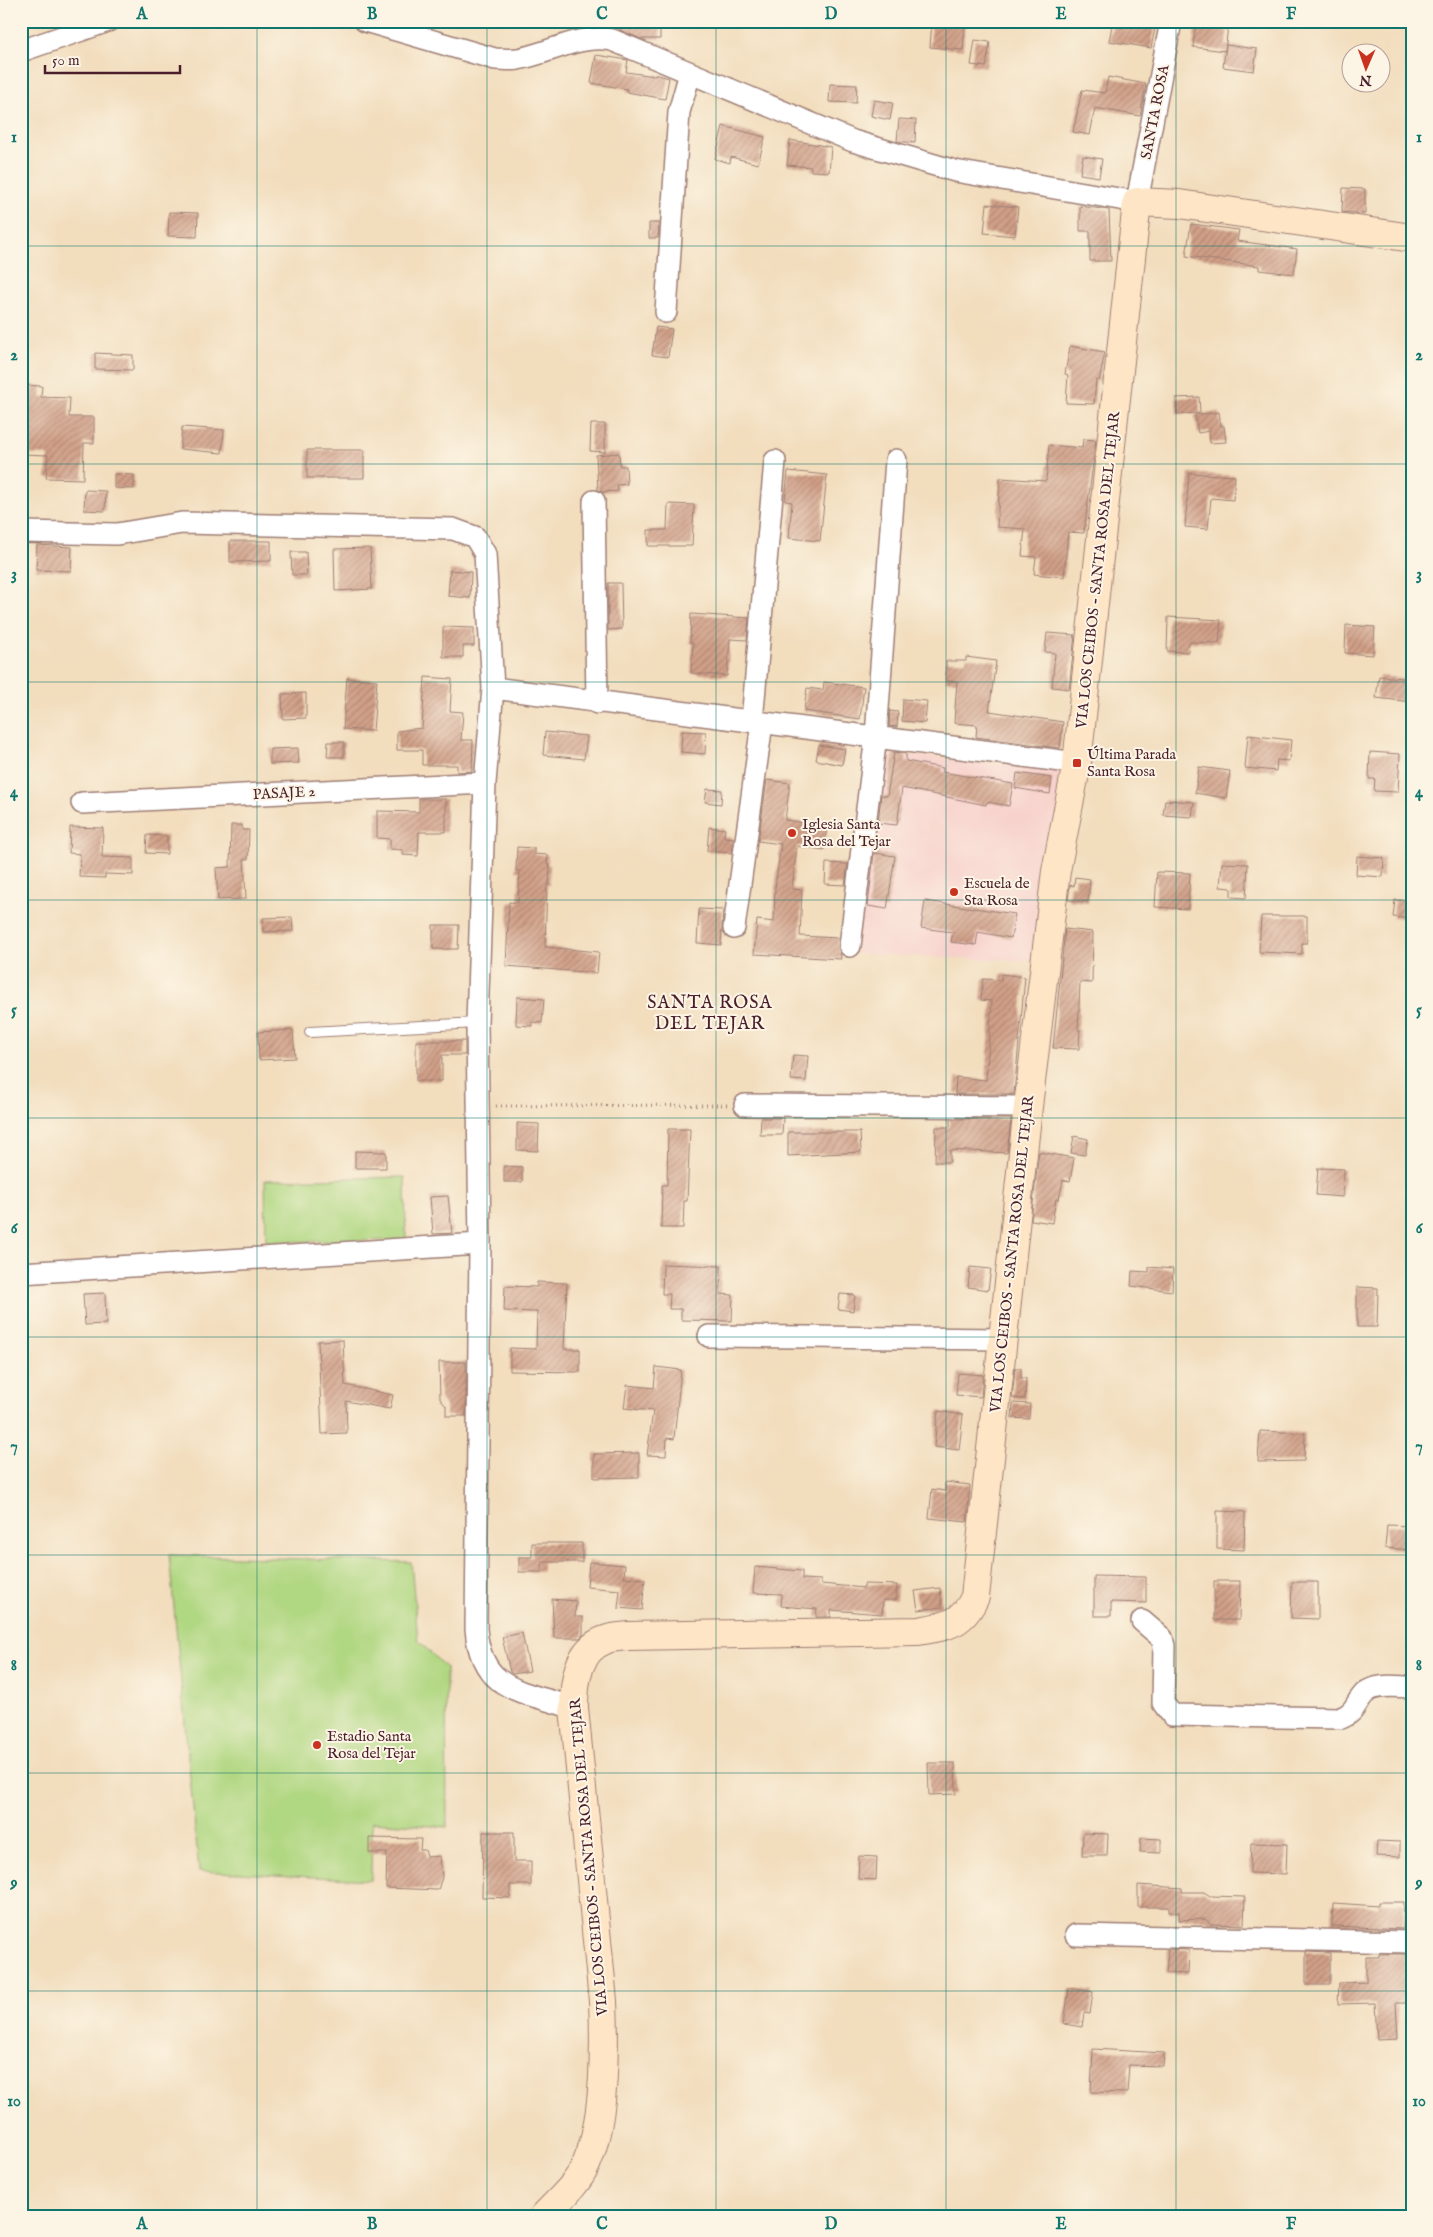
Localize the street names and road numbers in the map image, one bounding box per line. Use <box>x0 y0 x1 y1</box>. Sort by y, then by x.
street label: SANTA ROSA <box>1137 62 1174 161</box>
street label: VIA LOS CEIBOS - SANTA ROSA DEL TEJAR <box>1072 410 1124 730</box>
street label: PASAJE 2 <box>252 782 316 804</box>
street label: VIA LOS CEIBOS - SANTA ROSA DEL TEJAR <box>986 1094 1038 1414</box>
street label: VIA LOS CEIBOS - SANTA ROSA DEL TEJAR <box>566 1697 612 2018</box>

